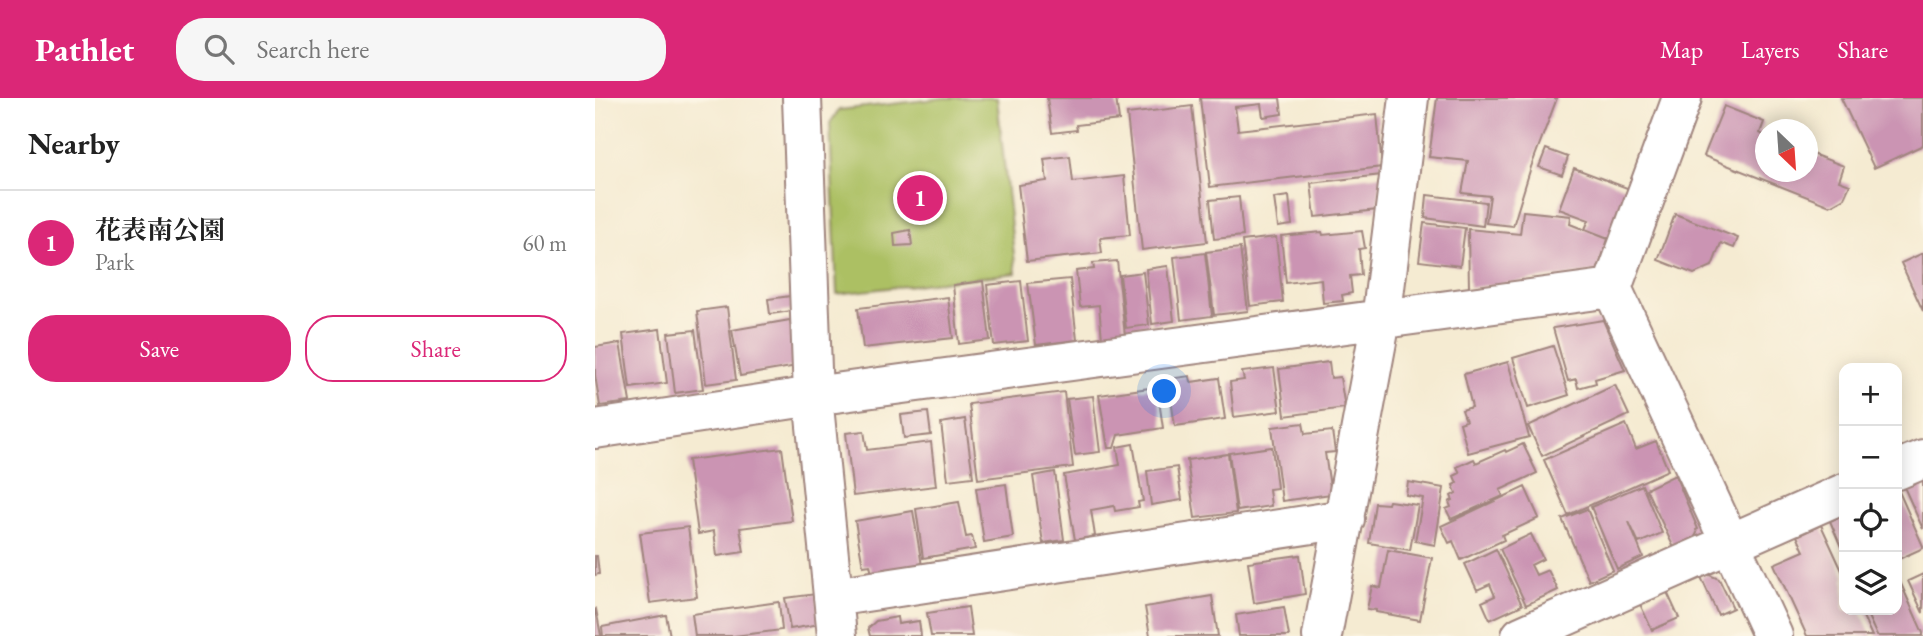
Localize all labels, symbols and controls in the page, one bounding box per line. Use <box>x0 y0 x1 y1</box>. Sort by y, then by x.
search box <box>176 18 666 81</box>
text: Pathlet <box>35 28 134 71</box>
icon: search <box>200 30 238 68</box>
text: Search here <box>256 32 369 66</box>
text: Map <box>1660 34 1703 65</box>
text: Layers <box>1741 34 1800 65</box>
text: Share <box>1838 34 1888 65</box>
north arrow <box>1755 119 1818 182</box>
text: Nearby <box>28 124 120 163</box>
pin: 1 <box>897 172 943 224</box>
text: 花表南公園 <box>95 213 225 247</box>
text: 1 <box>45 228 57 258</box>
text: 60 m <box>522 228 567 258</box>
text: Park <box>95 247 134 277</box>
button: Save <box>28 315 291 382</box>
button: Share <box>305 315 567 382</box>
map controls <box>1839 363 1902 615</box>
button: + <box>1839 363 1902 426</box>
your location <box>1147 374 1181 408</box>
button: − <box>1839 426 1902 489</box>
button: locate <box>1839 489 1902 552</box>
button: layers <box>1839 552 1902 615</box>

